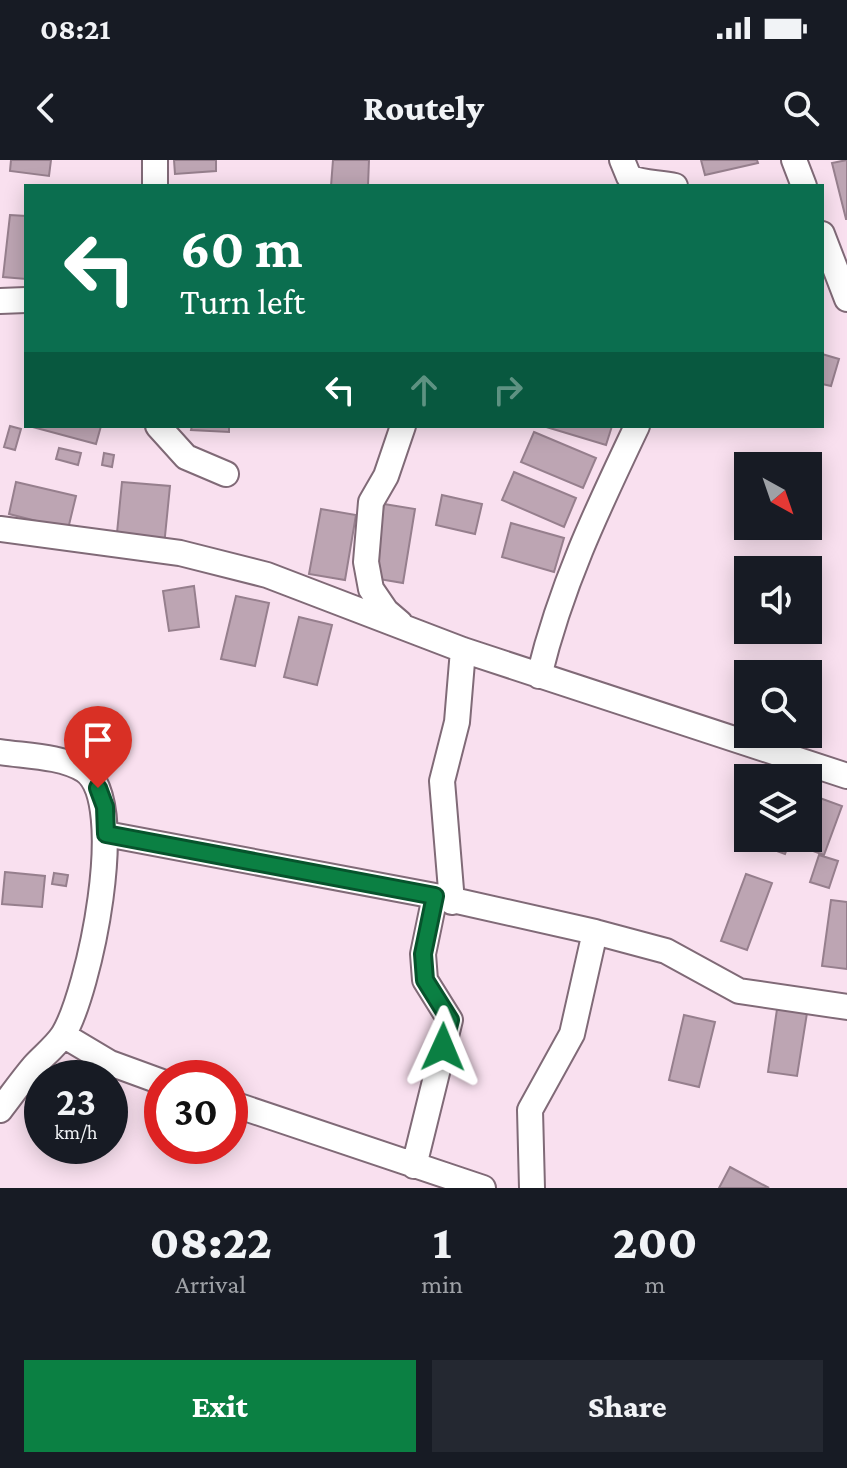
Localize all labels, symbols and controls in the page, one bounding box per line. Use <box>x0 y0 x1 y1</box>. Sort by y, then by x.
text: 08:21 <box>40 12 111 45</box>
icon: back <box>24 86 68 130</box>
icon: search <box>779 86 823 130</box>
text: Routely <box>363 88 484 128</box>
icon: left <box>48 216 152 320</box>
text: 60 m <box>180 217 303 279</box>
text: Turn left <box>180 282 305 322</box>
icon: left <box>318 368 362 412</box>
icon: ahead <box>402 368 446 412</box>
icon: right <box>486 368 530 412</box>
north arrow <box>734 452 822 540</box>
map controls <box>734 452 822 852</box>
button: sound <box>734 556 822 644</box>
button: search <box>734 660 822 748</box>
pin <box>64 706 132 788</box>
icon: arrive <box>76 718 120 762</box>
button: layers <box>734 764 822 852</box>
position arrow <box>401 1005 485 1089</box>
speed limit sign: 30 <box>144 1060 248 1164</box>
text: 23 <box>56 1079 96 1124</box>
text: km/h <box>54 1121 98 1143</box>
text: 08:22 <box>149 1215 272 1268</box>
text: 1 <box>433 1215 452 1268</box>
text: 200 <box>612 1215 698 1268</box>
text: Arrival <box>175 1270 246 1299</box>
text: min <box>421 1270 463 1299</box>
text: m <box>645 1270 665 1299</box>
button: Exit <box>24 1360 416 1452</box>
button: Share <box>432 1360 823 1452</box>

